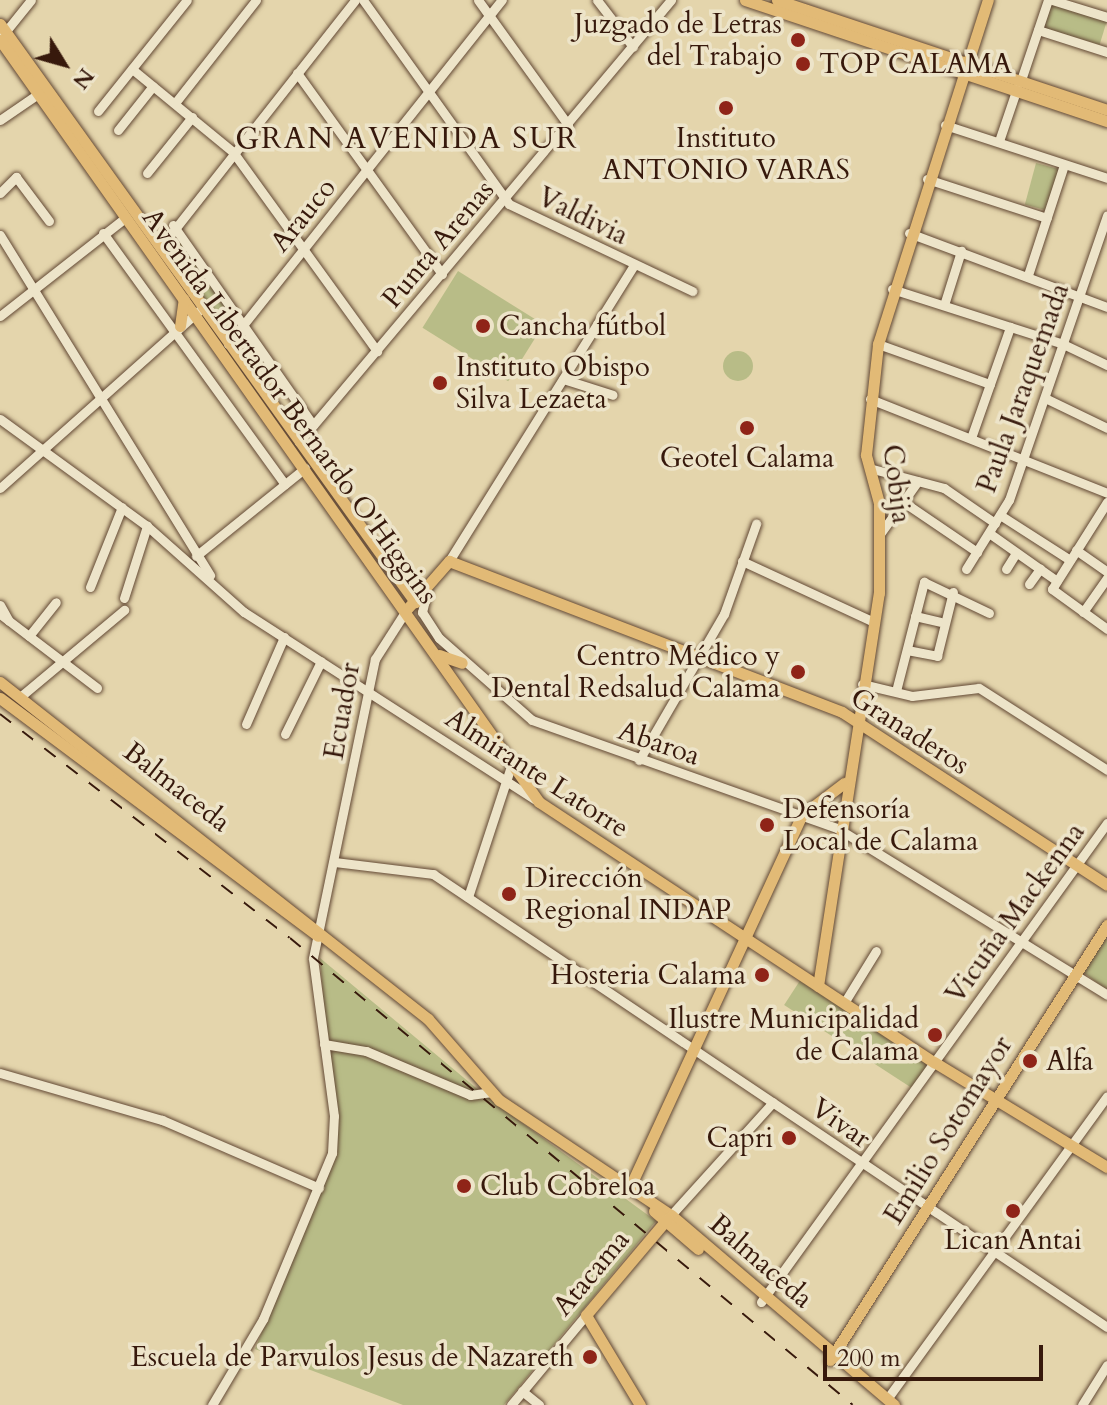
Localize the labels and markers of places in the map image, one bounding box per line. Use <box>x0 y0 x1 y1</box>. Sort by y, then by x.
place label: Juzgado de Letras del Trabajo <box>574 7 782 73</box>
marker: Juzgado de Letras del Trabajo <box>789 31 807 49</box>
place label: TOP CALAMA <box>819 47 1012 81</box>
marker: TOP CALAMA <box>794 55 812 73</box>
marker: Instituto ANTONIO VARAS <box>717 99 735 117</box>
place label: Instituto ANTONIO VARAS <box>602 121 850 187</box>
place label: Cancha fútbol <box>499 309 666 343</box>
marker: Cancha fútbol <box>474 317 492 335</box>
place label: Instituto Obispo Silva Lezaeta <box>456 350 650 416</box>
marker: Instituto Obispo Silva Lezaeta <box>431 374 449 392</box>
marker: Geotel Calama <box>738 419 756 437</box>
place label: Geotel Calama <box>660 441 834 475</box>
place label: Centro Médico y Dental Redsalud Calama <box>491 639 780 705</box>
marker: Centro Médico y Dental Redsalud Calama <box>787 661 809 683</box>
place label: Defensoría Local de Calama <box>783 792 978 858</box>
marker: Defensoría Local de Calama <box>758 816 776 834</box>
place label: Dirección Regional INDAP <box>525 861 731 927</box>
marker: Dirección Regional INDAP <box>500 885 518 903</box>
place label: Hosteria Calama <box>550 958 746 992</box>
marker: Hosteria Calama <box>753 966 771 984</box>
place label: Ilustre Municipalidad de Calama <box>668 1002 919 1068</box>
marker: Ilustre Municipalidad de Calama <box>926 1026 944 1044</box>
place label: Alfa <box>1046 1044 1094 1078</box>
marker: Alfa <box>1021 1052 1039 1070</box>
place label: Capri <box>706 1121 773 1155</box>
marker: Capri <box>780 1129 798 1147</box>
place label: Club Cobreloa <box>480 1169 655 1203</box>
marker: Club Cobreloa <box>455 1177 473 1195</box>
marker: Lican Antai <box>1004 1202 1022 1220</box>
place label: Lican Antai <box>944 1223 1082 1257</box>
place label: Escuela de Parvulos Jesus de Nazareth <box>130 1340 574 1374</box>
marker: Escuela de Parvulos Jesus de Nazareth <box>581 1348 599 1366</box>

